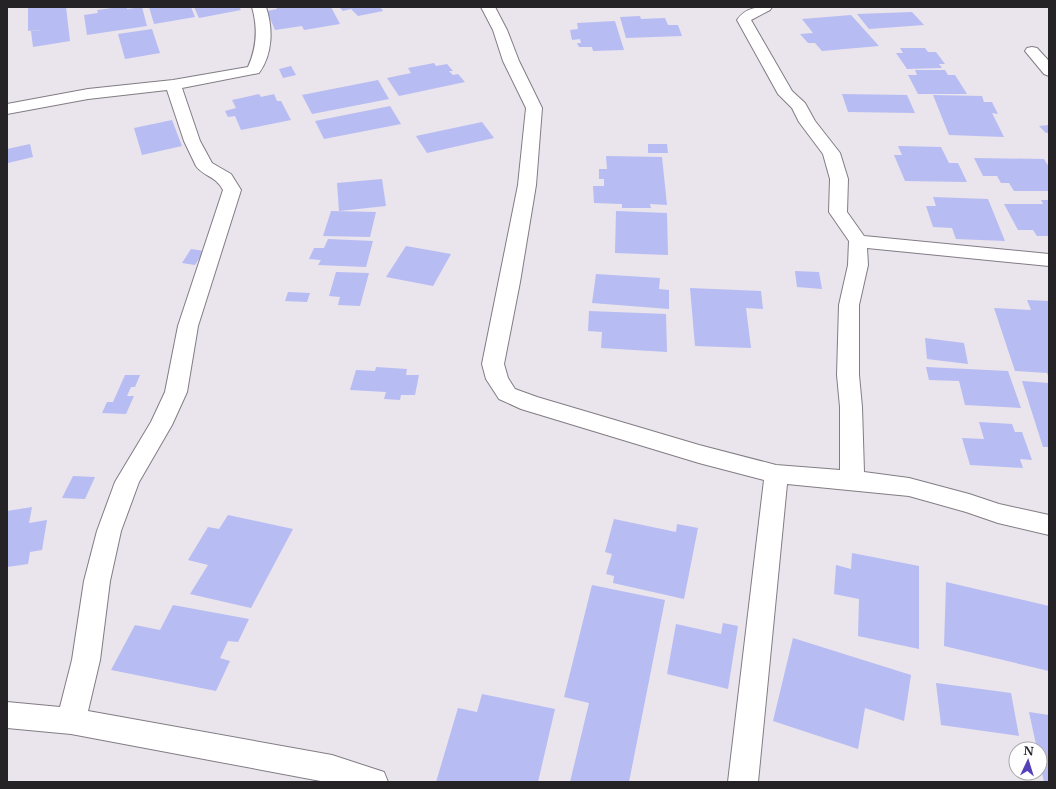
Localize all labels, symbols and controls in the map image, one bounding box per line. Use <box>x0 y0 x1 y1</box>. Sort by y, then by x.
north arrow <box>1008 741 1048 781</box>
text: N <box>1023 744 1035 758</box>

